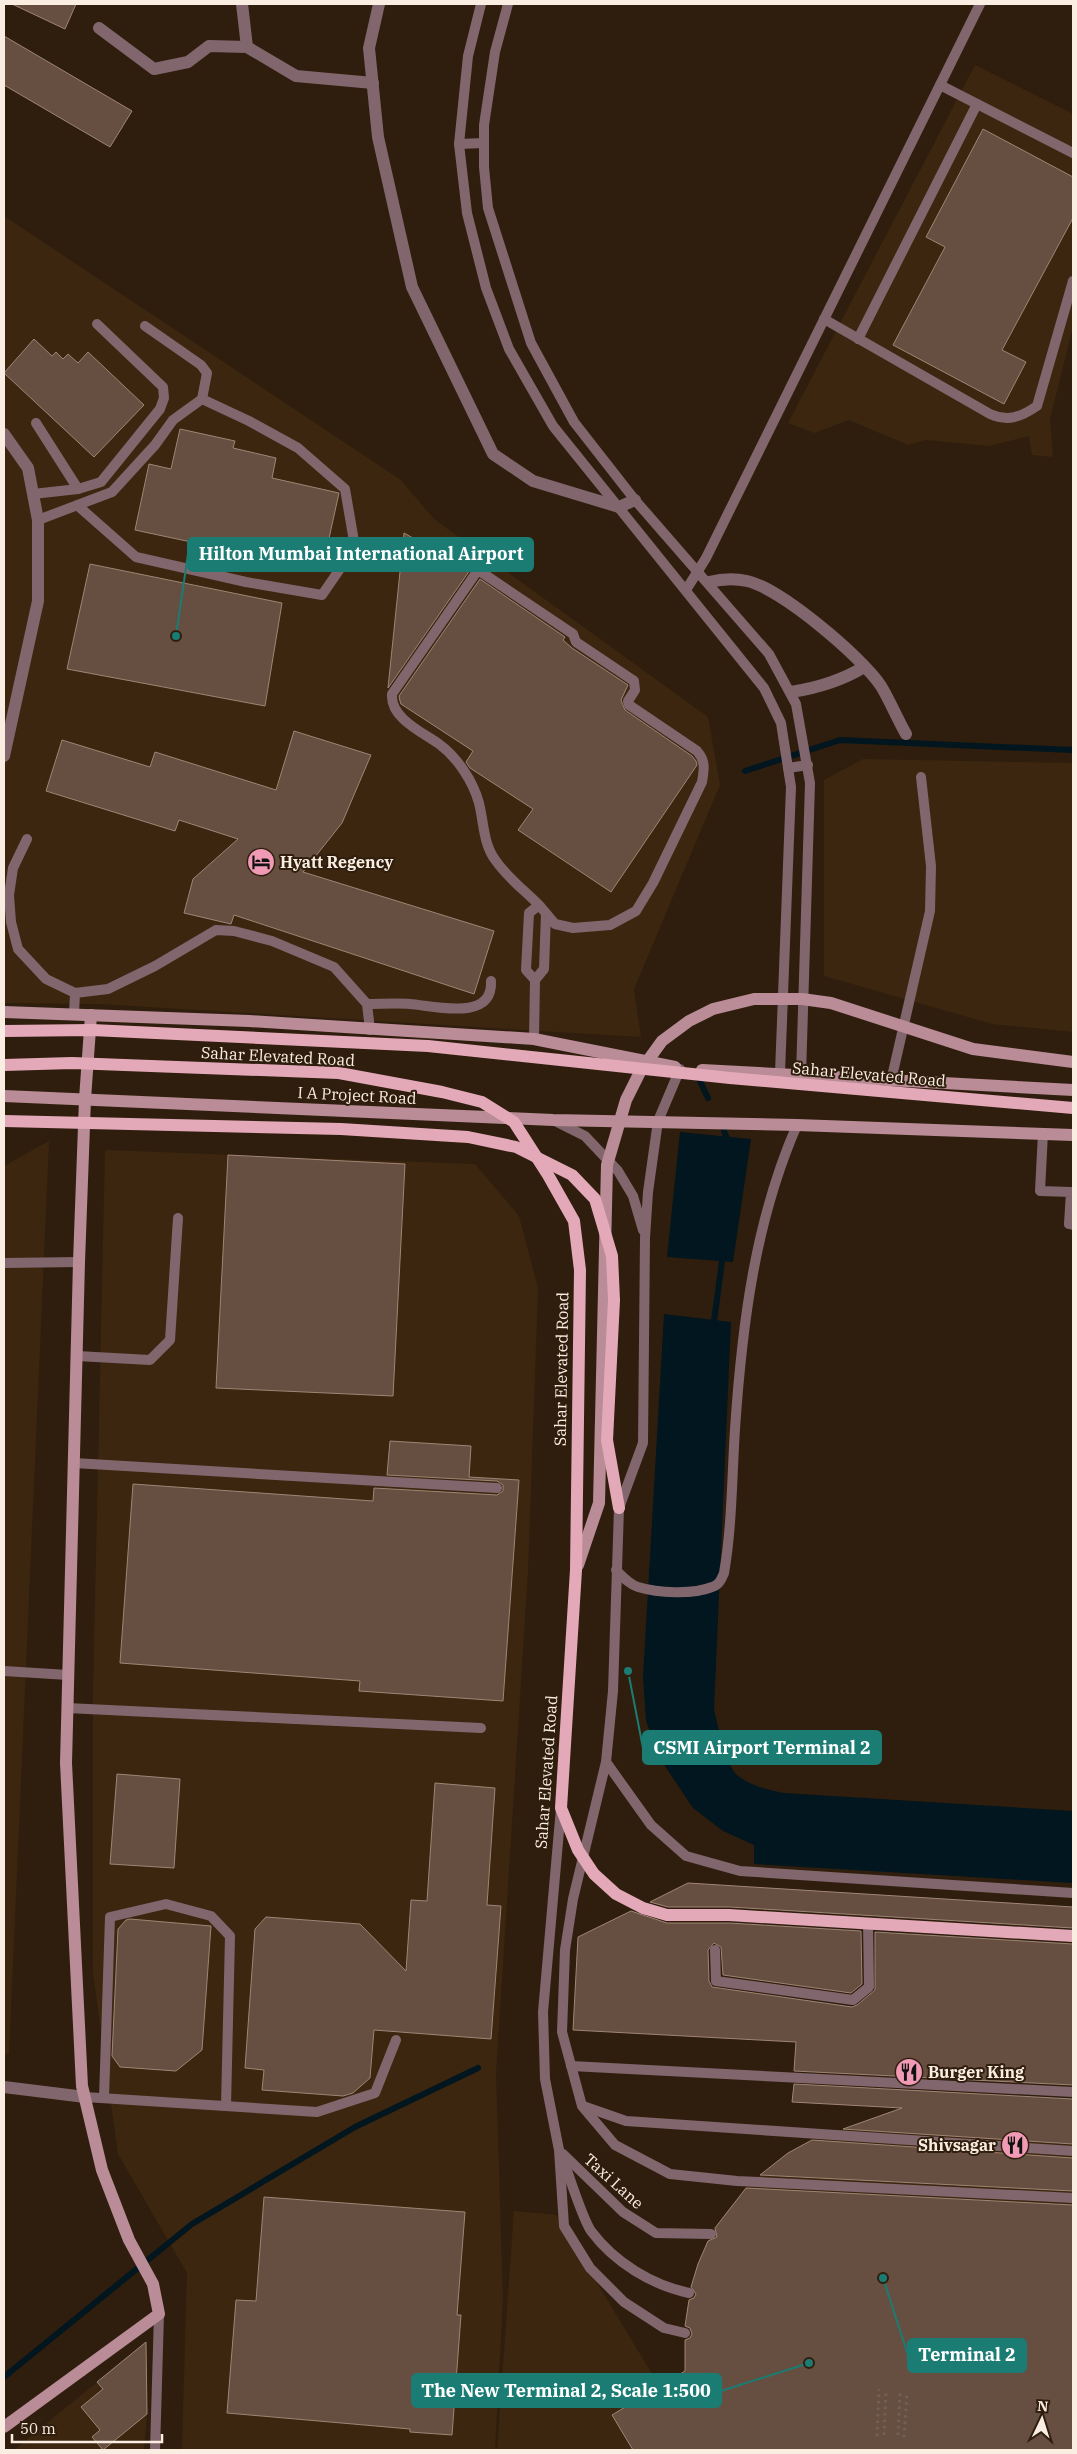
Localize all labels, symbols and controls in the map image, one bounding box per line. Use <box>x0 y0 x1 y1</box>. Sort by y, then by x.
callout: Hilton Mumbai International Airport <box>188 538 533 571</box>
text: Hilton Mumbai International Airport <box>199 542 524 565</box>
hotel icon: Hyatt Regency <box>246 847 276 877</box>
place label: Hyatt Regency <box>280 852 394 872</box>
street label: Sahar Elevated Road <box>200 1042 356 1070</box>
street label: Sahar Elevated Road <box>791 1057 947 1091</box>
street label: I A Project Road <box>297 1082 417 1108</box>
street label: Sahar Elevated Road <box>550 1291 572 1446</box>
street label: Sahar Elevated Road <box>531 1694 561 1850</box>
callout: CSMI Airport Terminal 2 <box>643 1731 881 1764</box>
text: CSMI Airport Terminal 2 <box>653 1736 871 1759</box>
restaurant icon: Burger King <box>894 2057 924 2087</box>
place label: Burger King <box>928 2062 1025 2082</box>
restaurant icon: Shivsagar <box>1000 2130 1030 2160</box>
place label: Shivsagar <box>918 2135 996 2155</box>
street label: Taxi Lane <box>580 2149 648 2213</box>
callout: Terminal 2 <box>908 2339 1026 2372</box>
text: Terminal 2 <box>918 2343 1016 2366</box>
callout: The New Terminal 2, Scale 1:500 <box>412 2374 721 2407</box>
text: The New Terminal 2, Scale 1:500 <box>421 2379 711 2402</box>
north arrow <box>1017 2394 1067 2444</box>
text: N <box>1037 2397 1049 2415</box>
scale bar <box>12 2412 162 2444</box>
text: 50 m <box>20 2419 56 2438</box>

